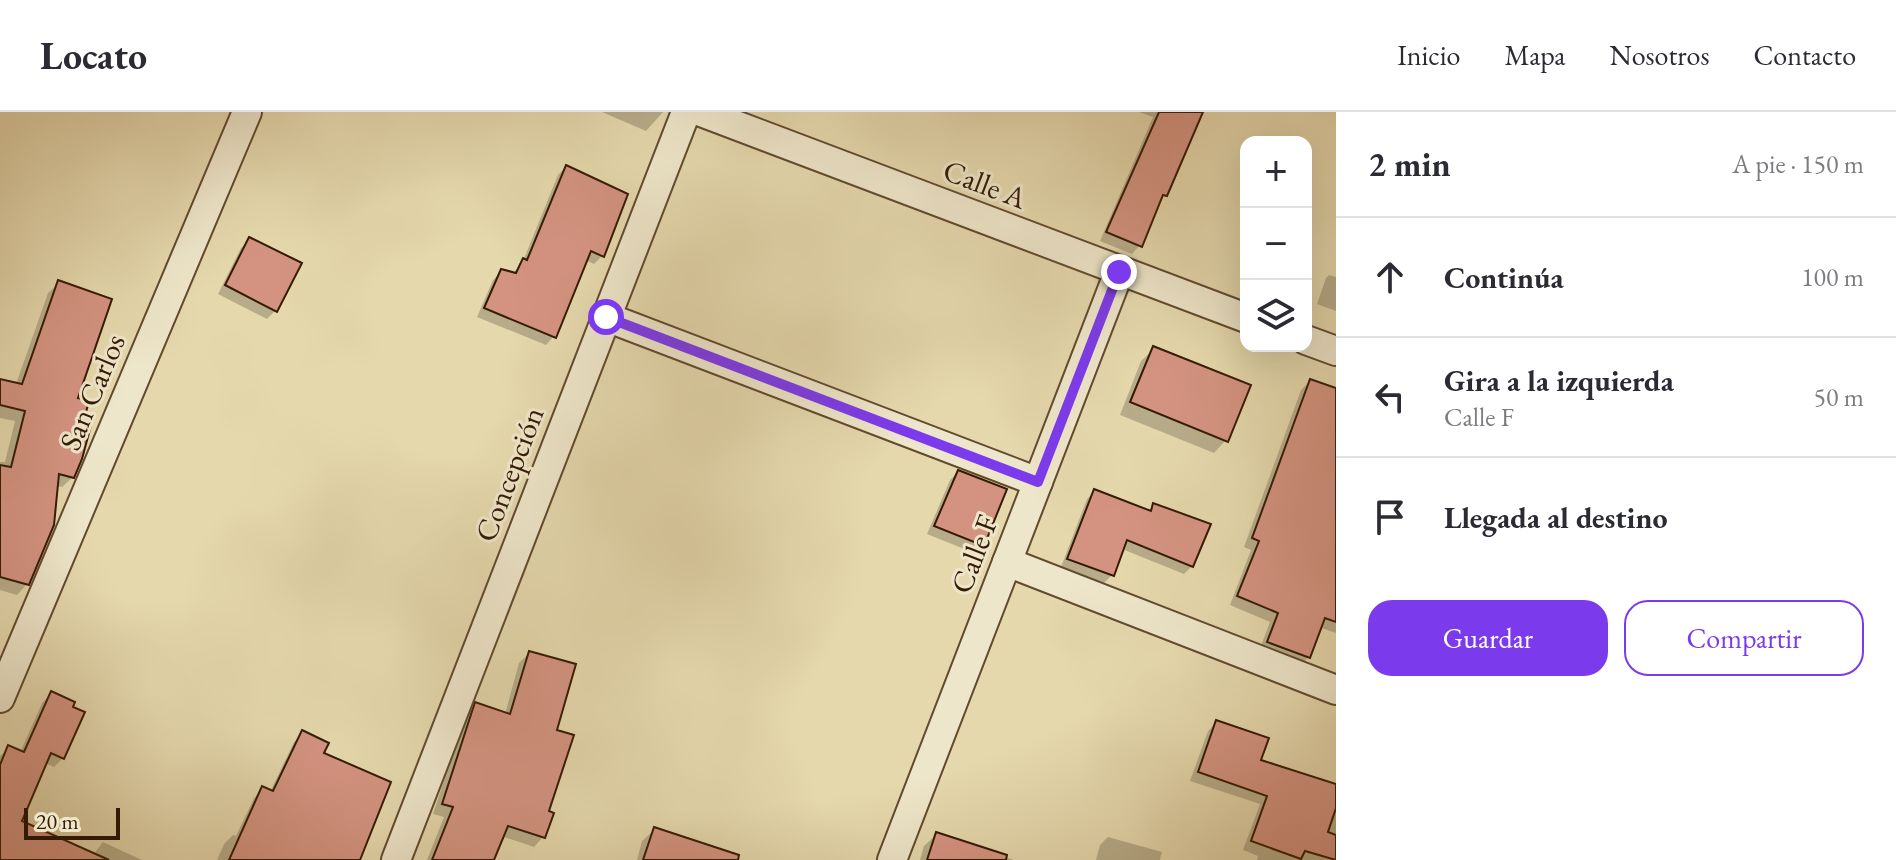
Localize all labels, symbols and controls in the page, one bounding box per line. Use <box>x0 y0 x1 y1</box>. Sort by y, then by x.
text: Locato <box>40 31 147 80</box>
text: Inicio <box>1397 37 1460 73</box>
text: Mapa <box>1504 37 1565 73</box>
text: Nosotros <box>1609 37 1709 73</box>
text: Contacto <box>1753 37 1856 73</box>
map controls <box>1240 136 1312 352</box>
button: + <box>1240 136 1312 208</box>
text: 2 min <box>1368 142 1451 186</box>
text: A pie · 150 m <box>1732 147 1864 181</box>
street label: Calle A <box>938 150 1032 218</box>
button: − <box>1240 208 1312 280</box>
route end <box>1101 254 1137 290</box>
icon: ahead <box>1368 255 1412 299</box>
text: Continúa <box>1444 258 1564 297</box>
text: 100 m <box>1801 260 1864 294</box>
button: layers <box>1240 280 1312 352</box>
route start <box>588 299 624 335</box>
street label: San Carlos <box>50 328 134 456</box>
text: Gira a la izquierda <box>1444 361 1674 400</box>
icon: left <box>1368 375 1412 419</box>
text: 50 m <box>1814 380 1864 414</box>
text: Calle F <box>1444 400 1514 434</box>
street label: Concepción <box>466 401 553 547</box>
icon: arrive <box>1368 495 1412 539</box>
text: Llegada al destino <box>1444 498 1668 537</box>
street label: Calle F <box>941 509 1007 599</box>
button: Guardar <box>1368 600 1608 676</box>
button: Compartir <box>1624 600 1864 676</box>
scale bar <box>24 804 120 840</box>
text: 20 m <box>36 807 79 836</box>

